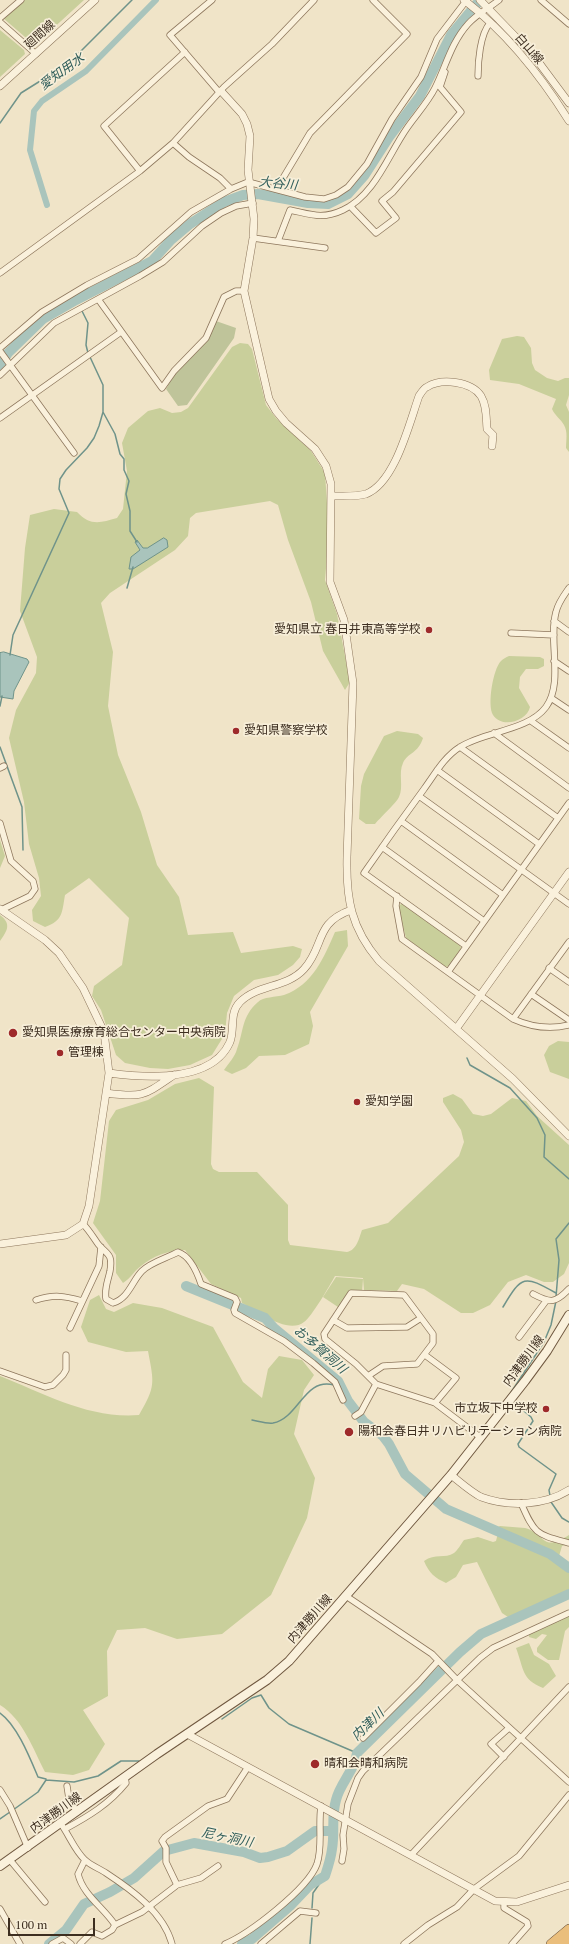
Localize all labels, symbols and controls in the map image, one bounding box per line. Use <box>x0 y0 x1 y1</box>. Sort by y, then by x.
street label: 廻間線 <box>22 18 58 52</box>
street label: 白山線 <box>512 31 546 67</box>
water label: 愛知用水 <box>36 50 88 94</box>
water label: 大谷川 <box>258 174 298 194</box>
place label: 愛知県立 春日井東高等学校 <box>274 623 421 637</box>
marker: 愛知県立 春日井東高等学校 <box>424 625 434 635</box>
place label: 愛知県警察学校 <box>244 724 328 738</box>
marker: 愛知県警察学校 <box>231 726 241 736</box>
place label: 愛知県医療療育総合センター中央病院 <box>22 1026 226 1040</box>
marker: 愛知県医療療育総合センター中央病院 <box>7 1027 19 1039</box>
place label: 管理棟 <box>68 1046 104 1060</box>
marker: 管理棟 <box>55 1048 65 1058</box>
place label: 愛知学園 <box>365 1095 413 1109</box>
marker: 愛知学園 <box>352 1097 362 1107</box>
water label: お多賀洞川 <box>290 1323 350 1377</box>
street label: 内津勝川線 <box>501 1332 547 1390</box>
place label: 市立坂下中学校 <box>454 1402 538 1416</box>
marker: 市立坂下中学校 <box>541 1404 551 1414</box>
place label: 陽和会春日井リハビリテーション病院 <box>358 1425 562 1439</box>
marker: 陽和会春日井リハビリテーション病院 <box>343 1426 355 1438</box>
street label: 内津勝川線 <box>285 1592 335 1646</box>
water label: 内津川 <box>349 1706 387 1744</box>
place label: 晴和会晴和病院 <box>324 1757 408 1771</box>
marker: 晴和会晴和病院 <box>309 1758 321 1770</box>
street label: 内津勝川線 <box>27 1790 85 1836</box>
water label: 尼ヶ洞川 <box>200 1825 254 1851</box>
scale bar <box>10 1910 97 1936</box>
text: 100 m <box>15 1917 47 1932</box>

